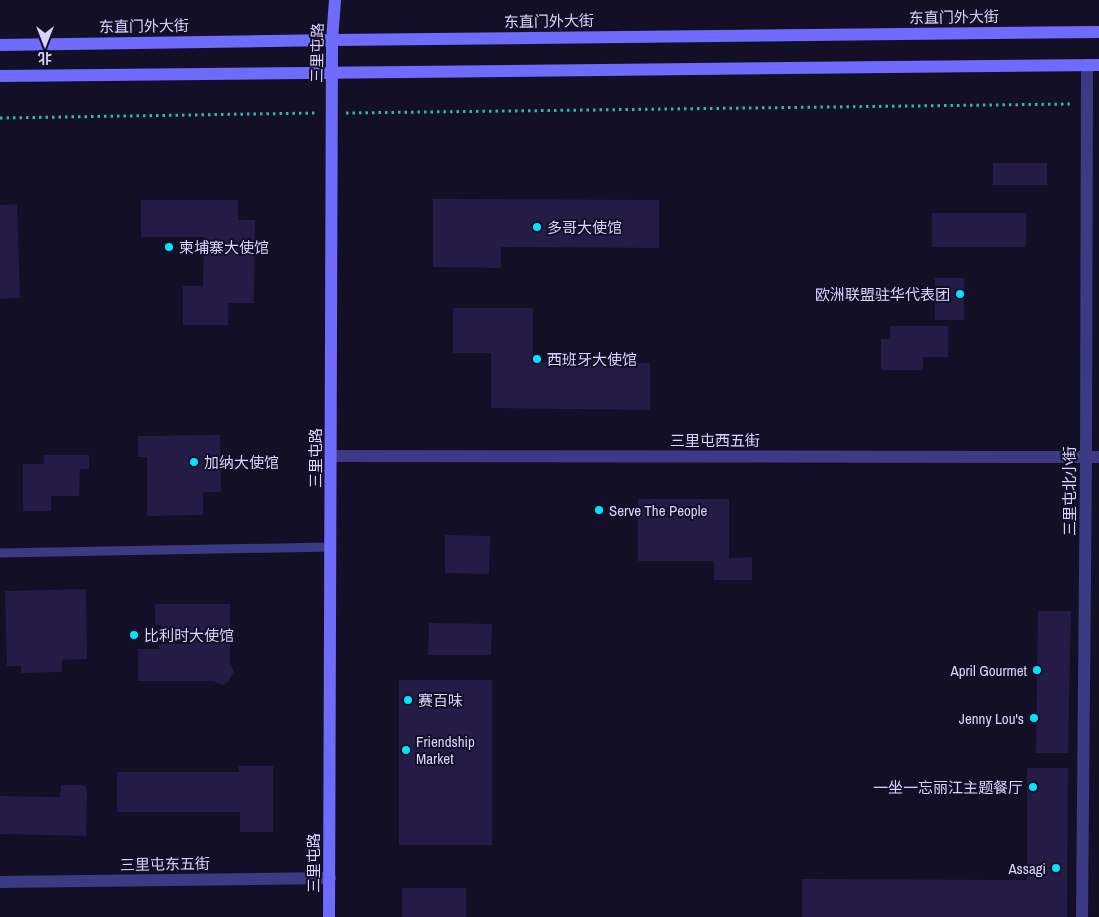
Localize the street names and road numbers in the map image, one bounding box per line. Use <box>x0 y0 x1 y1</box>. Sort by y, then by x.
street label: 东直门外大街 <box>909 6 999 28</box>
street label: 东直门外大街 <box>504 10 594 32</box>
street label: 东直门外大街 <box>99 15 189 37</box>
street label: 三里屯路 <box>306 23 328 83</box>
street label: 三里屯路 <box>305 428 326 488</box>
street label: 三里屯西五街 <box>670 430 760 451</box>
street label: 三里屯北小街 <box>1059 446 1080 536</box>
street label: 三里屯路 <box>303 833 324 893</box>
street label: 三里屯东五街 <box>120 853 210 875</box>

